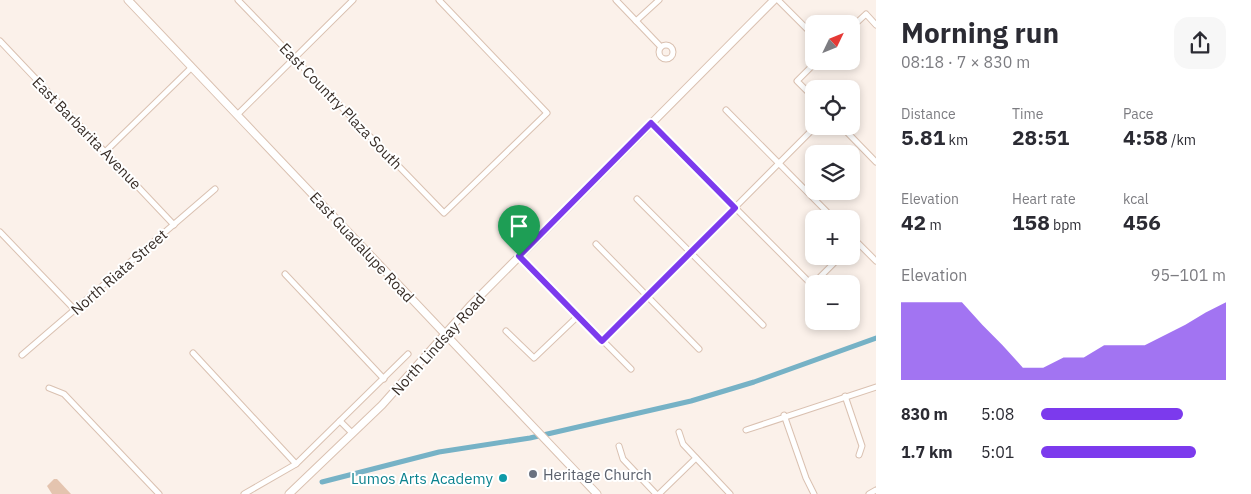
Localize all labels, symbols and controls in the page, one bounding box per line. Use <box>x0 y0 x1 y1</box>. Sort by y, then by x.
text: Morning run <box>901 14 1059 51</box>
north arrow <box>805 15 860 70</box>
map controls <box>805 15 860 330</box>
button: share <box>1174 17 1226 69</box>
street label: East Country Plaza South <box>276 39 406 173</box>
text: 08:18 · 7 × 830 m <box>901 52 1030 72</box>
street label: East Barbarita Avenue <box>28 73 146 193</box>
button: locate <box>805 80 860 135</box>
text: Distance <box>901 105 956 123</box>
text: Time <box>1012 105 1043 123</box>
text: Pace <box>1123 105 1153 123</box>
text: 5.81 <box>901 123 945 151</box>
text: 28:51 <box>1012 123 1069 151</box>
text: 4:58 <box>1123 123 1168 151</box>
text: km <box>945 131 968 149</box>
text: /km <box>1168 131 1196 149</box>
button: layers <box>805 145 860 200</box>
street label: East Guadalupe Road <box>306 188 418 306</box>
text: Elevation <box>901 190 959 208</box>
text: Heart rate <box>1012 190 1076 208</box>
text: kcal <box>1123 190 1148 208</box>
pin <box>498 205 540 256</box>
text: 42 <box>901 208 926 236</box>
text: 158 <box>1012 208 1050 236</box>
text: 456 <box>1123 208 1161 236</box>
button: + <box>805 210 860 265</box>
icon: arrive <box>505 212 533 240</box>
text: m <box>926 216 942 234</box>
text: bpm <box>1050 216 1082 234</box>
street label: North Riata Street <box>67 225 171 319</box>
text: Elevation <box>901 265 967 285</box>
text: 95–101 m <box>1151 265 1226 285</box>
button: − <box>805 275 860 330</box>
street label: North Lindsay Road <box>387 289 489 399</box>
text: 830 m <box>901 404 948 424</box>
text: 5:08 <box>981 404 1014 424</box>
text: 1.7 km <box>901 442 952 462</box>
text: 5:01 <box>981 442 1014 462</box>
place label: Heritage Church <box>543 465 652 484</box>
marker: Heritage Church <box>527 468 539 480</box>
place label: Lumos Arts Academy <box>351 469 494 488</box>
marker: Lumos Arts Academy <box>497 472 509 484</box>

